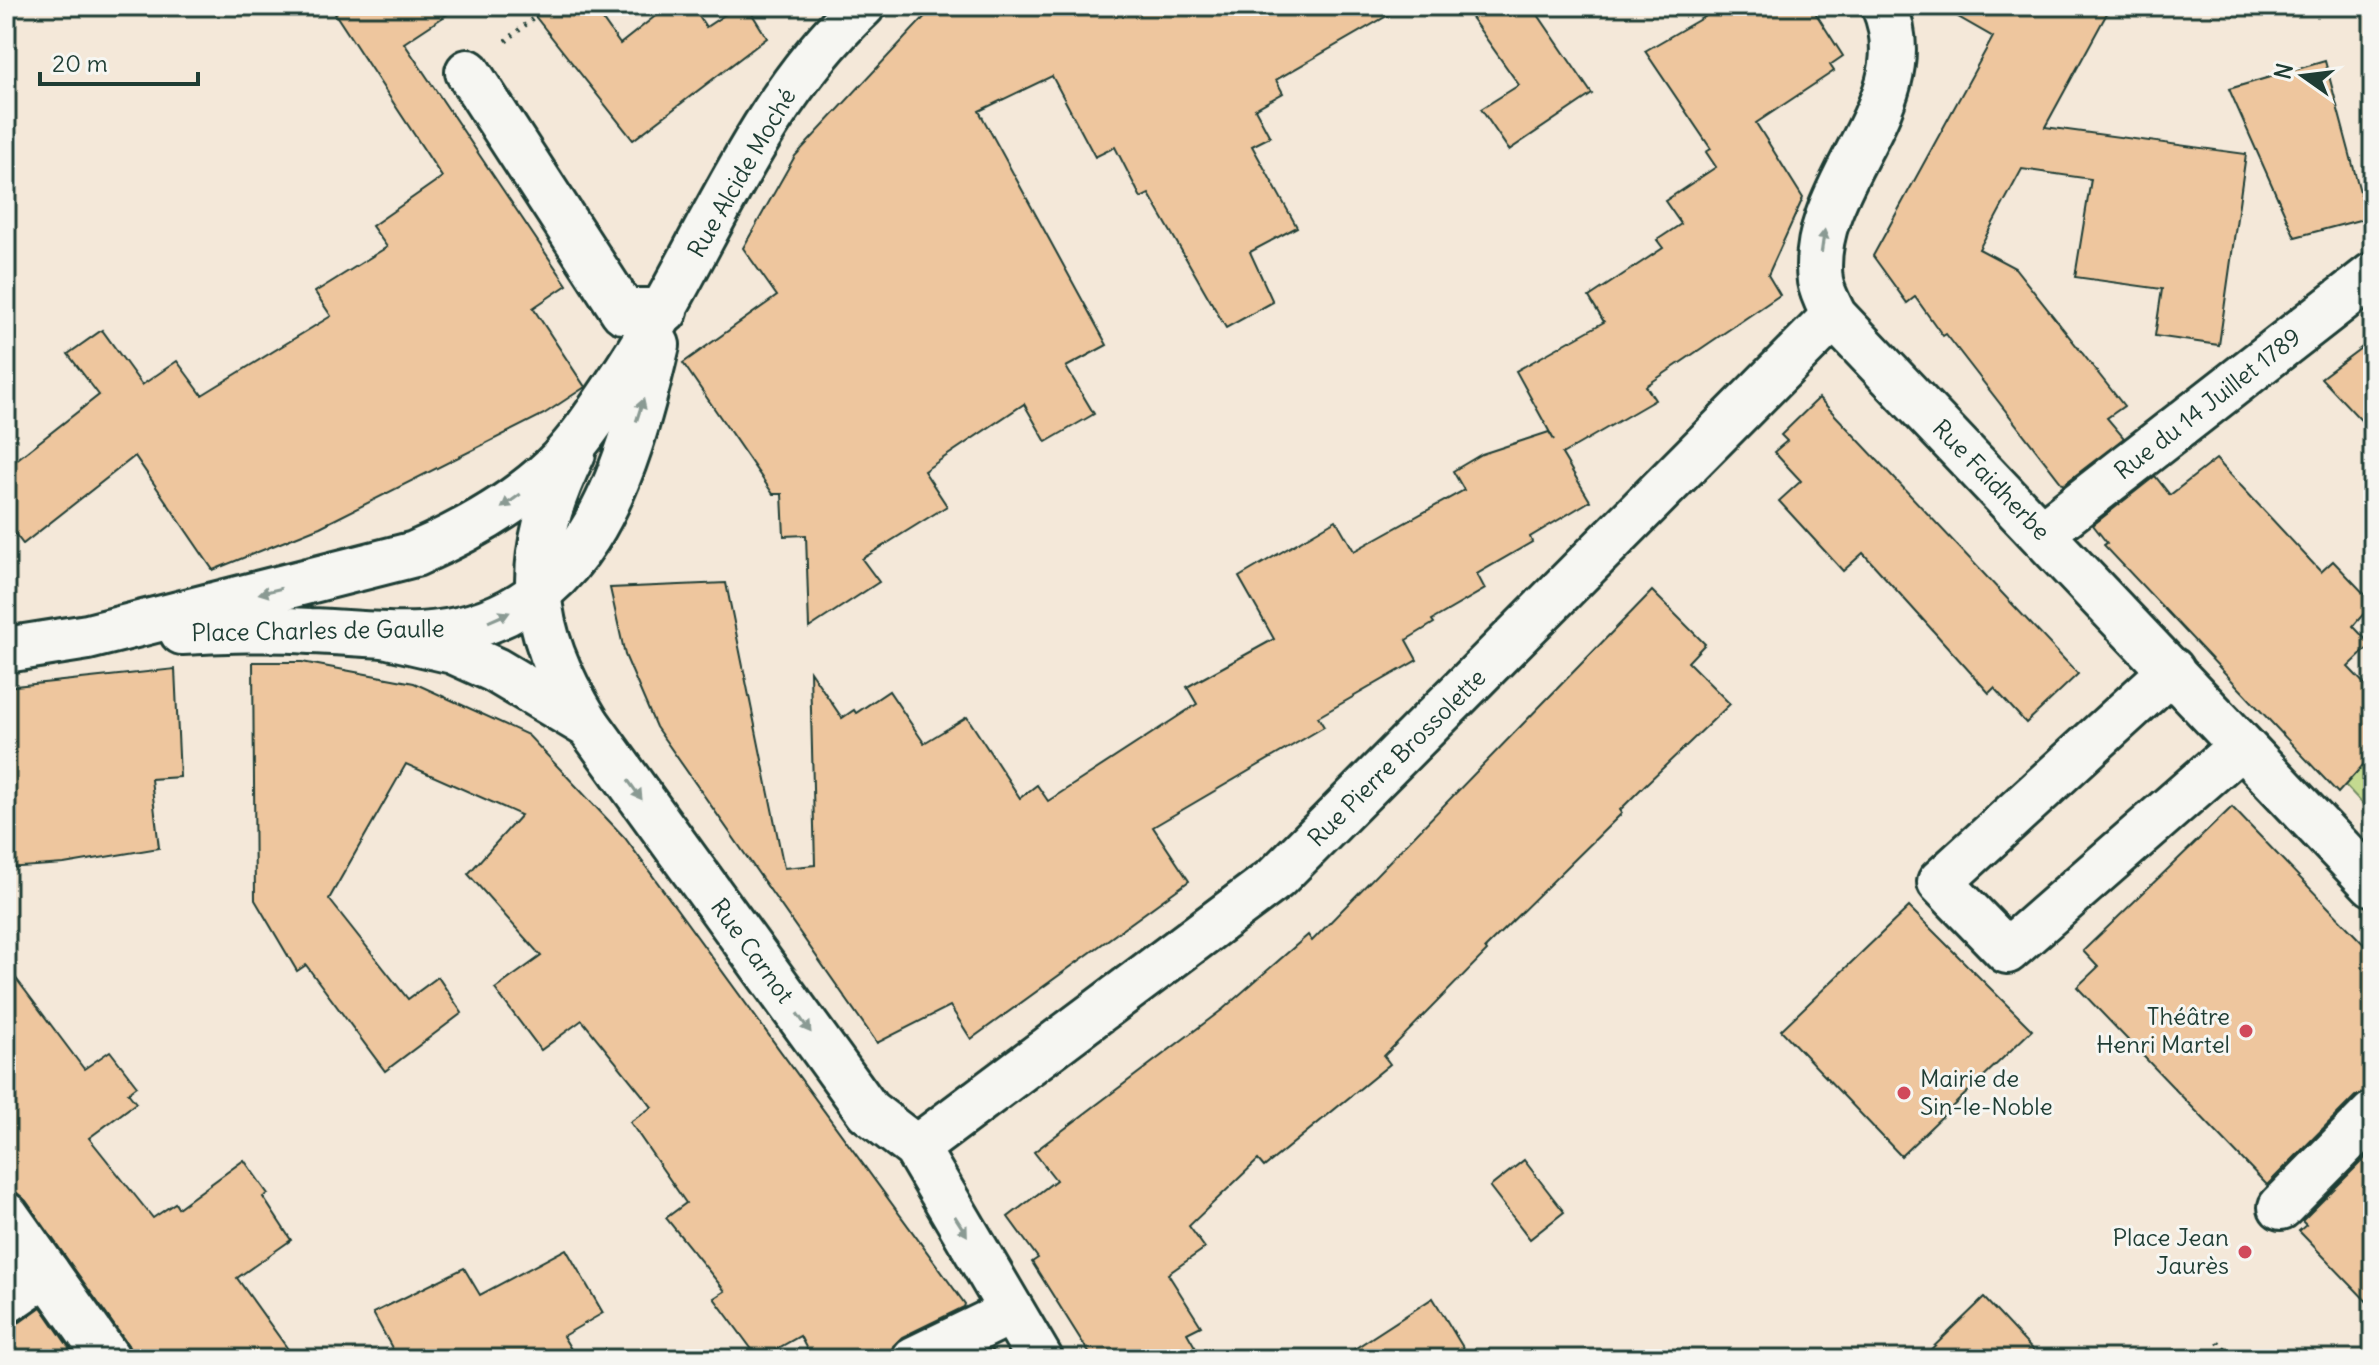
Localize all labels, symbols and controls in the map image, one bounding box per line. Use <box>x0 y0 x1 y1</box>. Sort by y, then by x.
scale bar <box>40 36 198 86</box>
north arrow <box>2263 36 2343 116</box>
text: 20 m <box>52 48 108 78</box>
text: N <box>2268 60 2299 82</box>
street label: Rue Alcide Moché <box>681 83 802 262</box>
one-way arrow <box>1817 228 1830 253</box>
street label: Rue du 14 Juillet 1789 <box>2108 321 2307 485</box>
one-way arrow <box>634 398 646 422</box>
street label: Rue Faidherbe <box>1927 413 2057 546</box>
one-way arrow <box>501 493 522 508</box>
one-way arrow <box>258 586 283 598</box>
one-way arrow <box>487 610 510 624</box>
street label: Place Charles de Gaulle <box>191 613 445 647</box>
street label: Rue Pierre Brossolette <box>1301 662 1491 852</box>
one-way arrow <box>627 779 642 800</box>
street label: Rue Carnot <box>705 892 801 1009</box>
place label: Théâtre Henri Martel <box>2096 1001 2230 1059</box>
one-way arrow <box>796 1012 811 1033</box>
marker: Théâtre Henri Martel <box>2237 1022 2255 1040</box>
place label: Mairie de Sin-le-Noble <box>1920 1063 2053 1121</box>
marker: Mairie de Sin-le-Noble <box>1895 1084 1913 1102</box>
one-way arrow <box>954 1215 968 1237</box>
place label: Place Jean Jaurès <box>2112 1222 2229 1280</box>
marker: Place Jean Jaurès <box>2236 1243 2254 1261</box>

